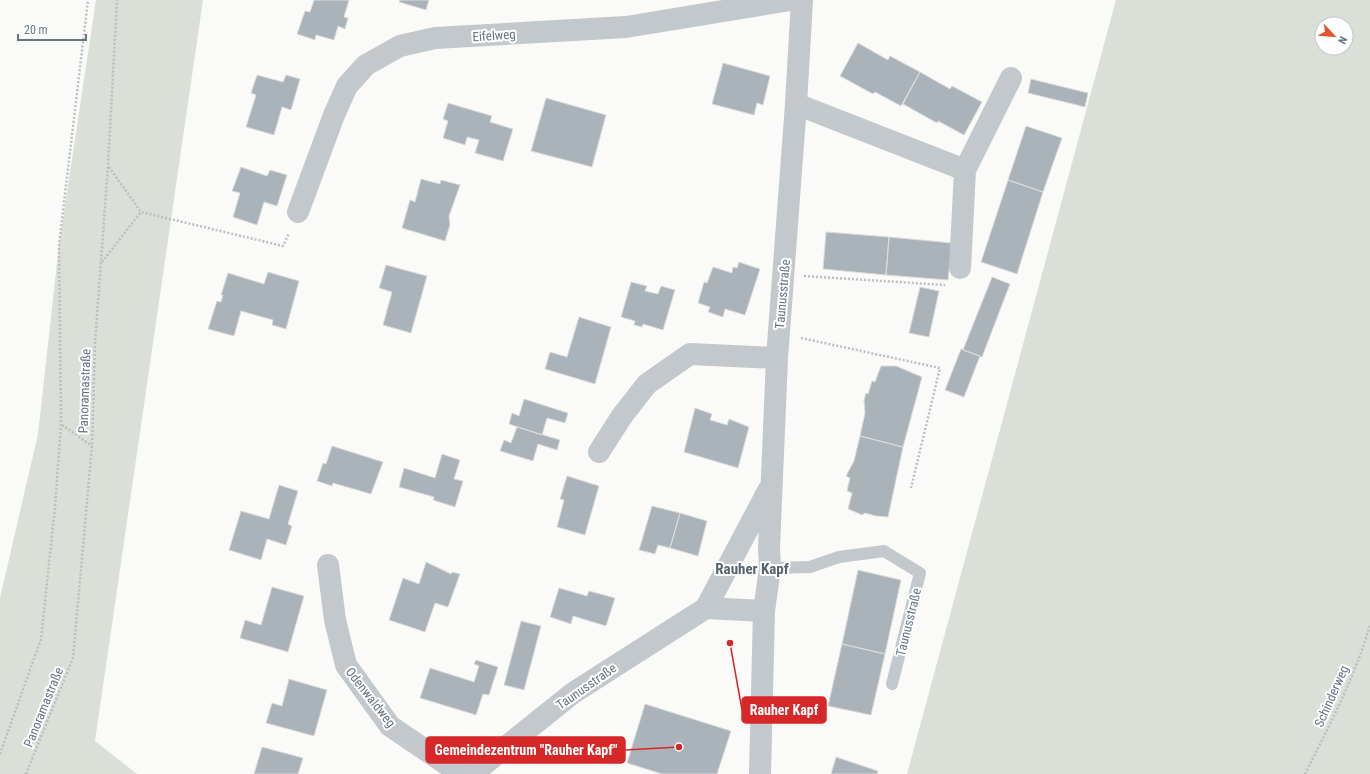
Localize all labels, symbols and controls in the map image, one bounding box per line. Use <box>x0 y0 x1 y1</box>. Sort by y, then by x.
scale bar <box>18 16 86 42</box>
north arrow <box>1314 16 1354 56</box>
text: 20 m <box>24 23 48 37</box>
street label: Eifelweg <box>472 27 516 44</box>
text: N <box>1335 34 1350 46</box>
street label: Taunusstraße <box>772 259 793 329</box>
street label: Panoramastraße <box>76 348 93 434</box>
district label: Rauher Kapf <box>715 560 789 578</box>
street label: Taunusstraße <box>893 587 924 658</box>
street label: Taunusstraße <box>553 660 619 713</box>
street label: Schinderweg <box>1311 663 1352 729</box>
street label: Odenwaldweg <box>343 664 399 730</box>
street label: Panoramastraße <box>21 665 66 749</box>
callout: Rauher Kapf <box>742 697 826 723</box>
text: Rauher Kapf <box>750 702 819 718</box>
callout: Gemeindezentrum "Rauher Kapf" <box>426 737 625 763</box>
text: Gemeindezentrum "Rauher Kapf" <box>435 742 618 758</box>

